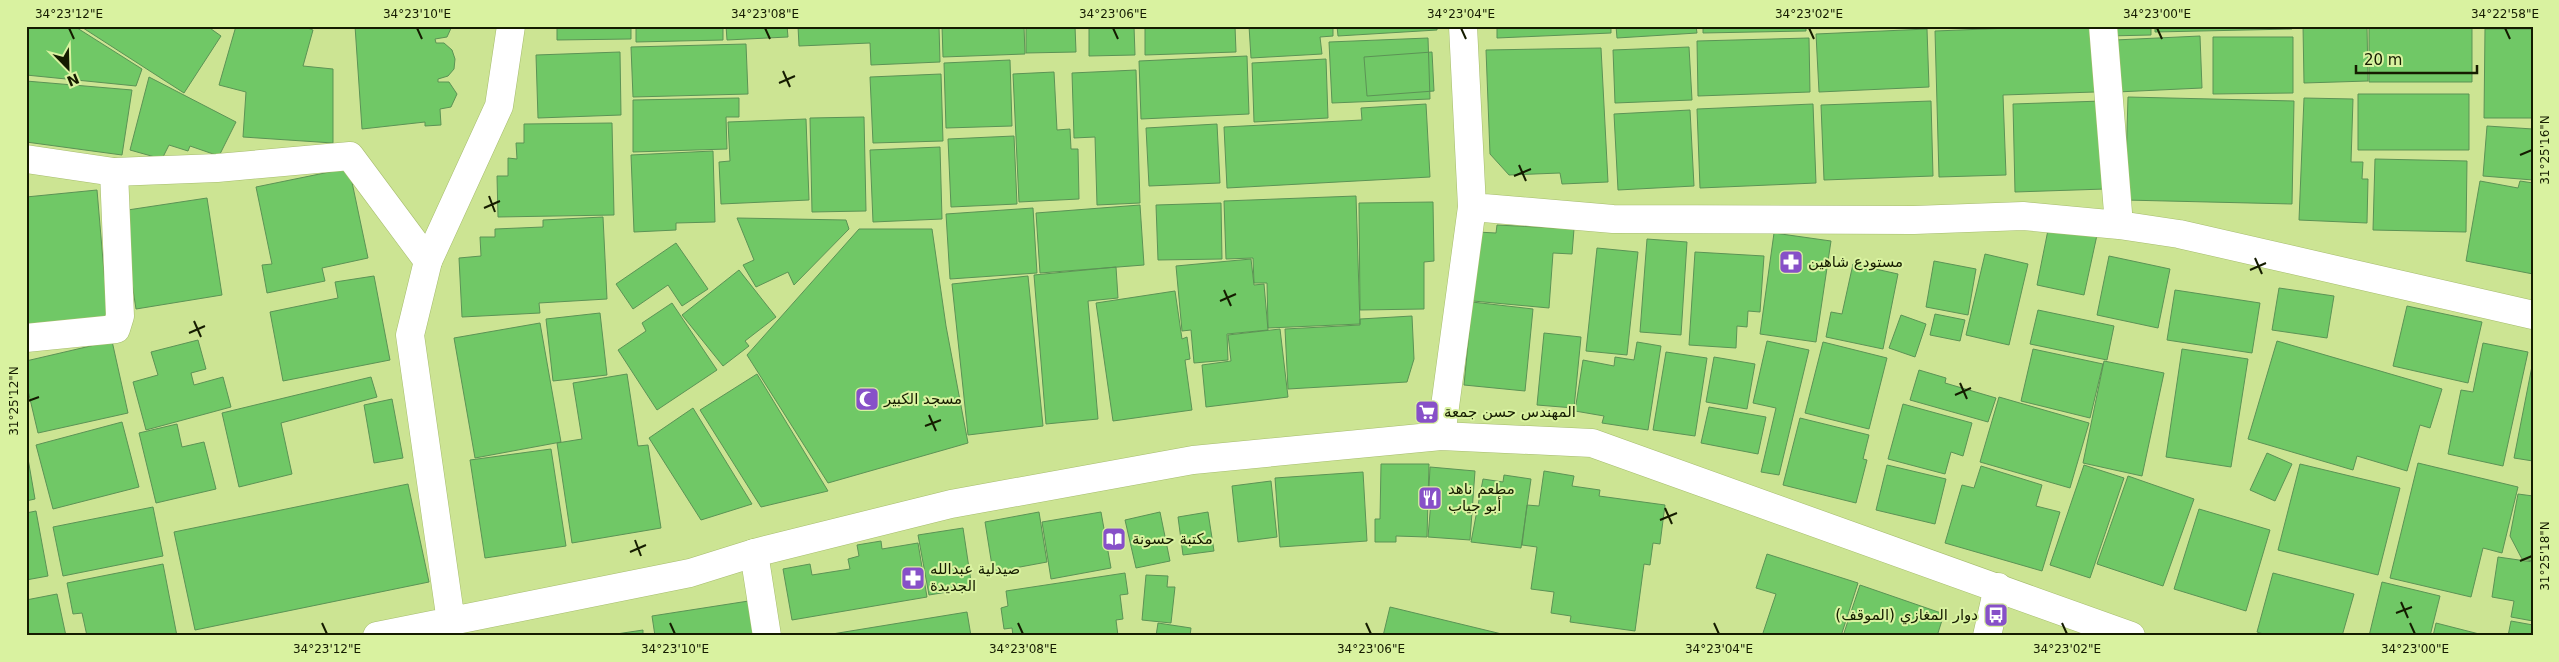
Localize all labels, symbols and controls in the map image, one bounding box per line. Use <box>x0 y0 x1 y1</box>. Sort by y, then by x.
text: 34°23'12"E <box>35 7 103 21</box>
text: 34°23'10"E <box>383 7 451 21</box>
text: 34°23'08"E <box>731 7 799 21</box>
text: 34°23'06"E <box>1079 7 1147 21</box>
text: 34°23'04"E <box>1427 7 1495 21</box>
text: 34°23'02"E <box>1775 7 1843 21</box>
text: 34°23'00"E <box>2123 7 2191 21</box>
text: 34°22'58"E <box>2471 7 2539 21</box>
north arrow <box>42 42 92 92</box>
scale bar <box>2356 42 2478 74</box>
text: 20 m <box>2364 51 2402 69</box>
text: N <box>65 70 82 90</box>
text: 31°25'16"N <box>2538 115 2552 185</box>
pharmacy icon: مستودع شاهين <box>1778 249 1804 275</box>
place label: مستودع شاهين <box>1808 253 1903 271</box>
text: 31°25'12"N <box>7 366 21 436</box>
mosque icon: مسجد الكبير <box>854 386 880 412</box>
place label: مسجد الكبير <box>883 390 962 408</box>
supermarket icon: المهندس حسن جمعة <box>1414 399 1440 425</box>
place label: المهندس حسن جمعة <box>1444 403 1576 421</box>
place label: مطعم ناهد أبو جياب <box>1448 480 1515 515</box>
restaurant icon: مطعم ناهد أبو جياب <box>1417 485 1443 511</box>
text: 31°25'18"N <box>2538 521 2552 591</box>
library icon: مكتبة حسونة <box>1101 526 1127 552</box>
place label: مكتبة حسونة <box>1132 530 1213 548</box>
place label: صيدلية عبدالله الجديدة <box>930 560 1020 595</box>
pharmacy icon: صيدلية عبدالله الجديدة <box>900 565 926 591</box>
bus stop icon: دوار المغازي (الموقف) <box>1983 602 2009 628</box>
place label: دوار المغازي (الموقف) <box>1835 606 1978 625</box>
text: 34°23'12"E <box>293 642 361 656</box>
text: 34°23'10"E <box>641 642 709 656</box>
text: 34°23'08"E <box>989 642 1057 656</box>
text: 34°23'06"E <box>1337 642 1405 656</box>
text: 34°23'04"E <box>1685 642 1753 656</box>
text: 34°23'02"E <box>2033 642 2101 656</box>
text: 34°23'00"E <box>2381 642 2449 656</box>

